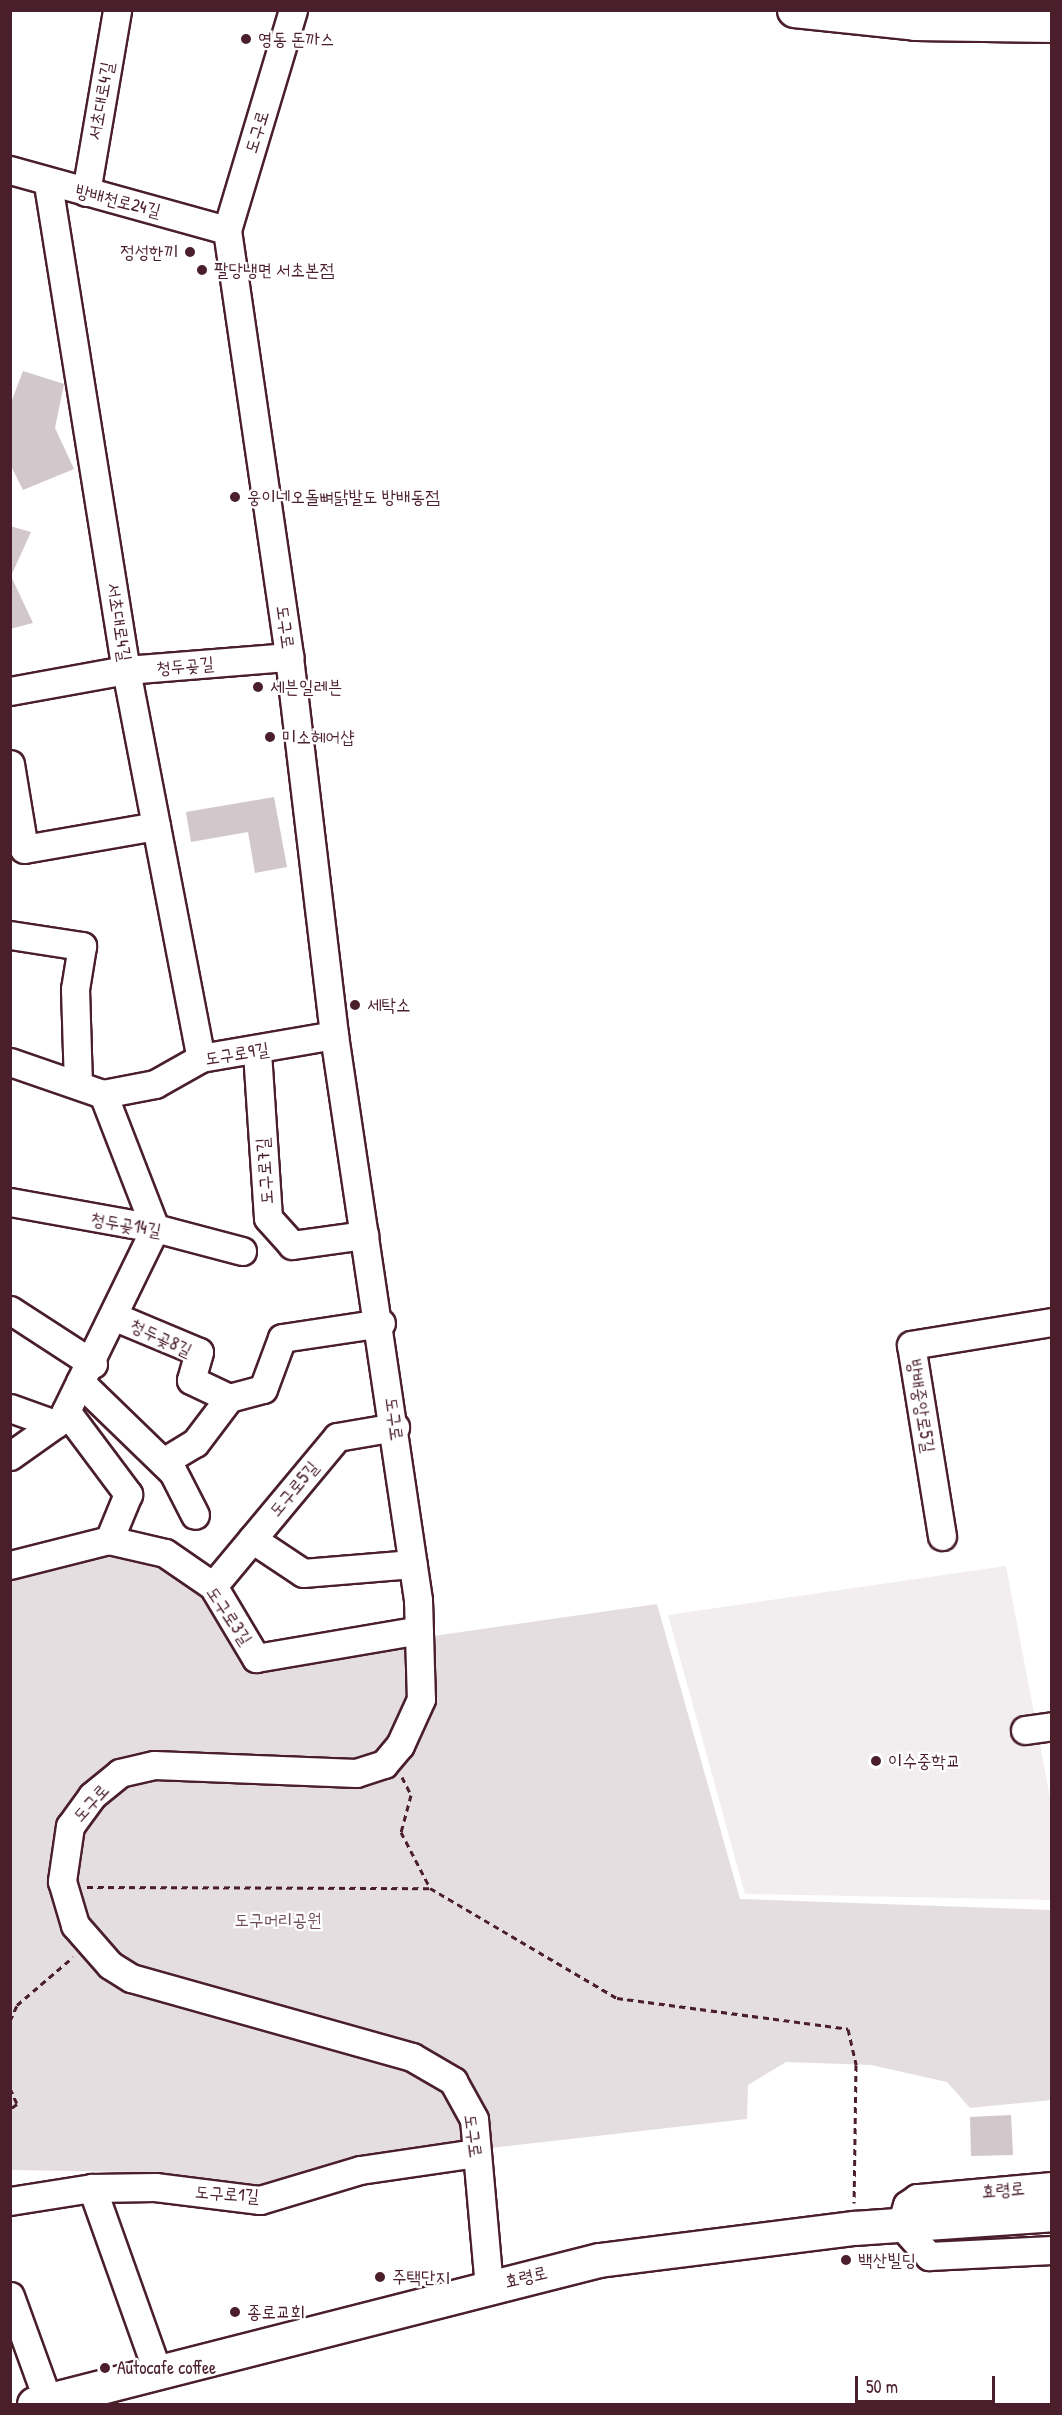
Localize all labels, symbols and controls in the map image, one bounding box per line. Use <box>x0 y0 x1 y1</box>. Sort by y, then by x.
place label: 영동 돈까스 <box>258 28 335 50</box>
marker: 영동 돈까스 <box>239 32 253 46</box>
street label: 서초대로4길 <box>83 60 119 142</box>
street label: 도구로 <box>240 108 274 156</box>
street label: 방배천로24길 <box>73 180 163 222</box>
place label: 정성한끼 <box>120 241 178 263</box>
marker: 정성한끼 <box>183 245 197 259</box>
place label: 팔당냉면 서초본점 <box>214 259 334 281</box>
marker: 팔당냉면 서초본점 <box>195 263 209 277</box>
place label: 웅이네오돌뼈닭발도 방배동점 <box>247 486 439 508</box>
marker: 웅이네오돌뼈닭발도 방배동점 <box>228 490 242 504</box>
street label: 서초대로4길 <box>102 581 136 663</box>
street label: 도구로 <box>271 604 299 650</box>
street label: 청두곶길 <box>155 653 215 679</box>
place label: 세븐일레븐 <box>270 676 342 698</box>
marker: 세븐일레븐 <box>251 680 265 694</box>
place label: 미소헤어샵 <box>282 726 354 748</box>
marker: 미소헤어샵 <box>263 730 277 744</box>
place label: 세탁소 <box>367 994 410 1016</box>
marker: 세탁소 <box>348 998 362 1012</box>
street label: 도구로9길 <box>203 1038 271 1070</box>
street label: 도구로7길 <box>252 1137 278 1205</box>
street label: 청두곶14길 <box>89 1208 163 1242</box>
street label: 청두곶8길 <box>127 1314 195 1362</box>
street label: 방배중앙로5길 <box>903 1358 939 1454</box>
street label: 도구로 <box>380 1396 408 1442</box>
street label: 도구로5길 <box>265 1457 323 1521</box>
street label: 도구로3길 <box>202 1583 256 1649</box>
place label: 이수중학교 <box>888 1750 960 1772</box>
marker: 이수중학교 <box>869 1754 883 1768</box>
street label: 도구로 <box>68 1780 114 1826</box>
park label: 도구머리공원 <box>235 1909 321 1931</box>
street label: 도구로 <box>459 2113 487 2159</box>
street label: 효령로 <box>980 2177 1026 2203</box>
street label: 도구로1길 <box>194 2181 260 2207</box>
place label: 백산빌딩 <box>858 2249 916 2271</box>
marker: 백산빌딩 <box>839 2253 853 2267</box>
street label: 효령로 <box>502 2262 550 2292</box>
place label: 주택단지 <box>392 2266 450 2288</box>
marker: 주택단지 <box>373 2270 387 2284</box>
place label: 종로교회 <box>247 2301 305 2323</box>
marker: 종로교회 <box>228 2305 242 2319</box>
place label: Autocafe coffee <box>117 2357 216 2379</box>
marker: Autocafe coffee <box>98 2361 112 2375</box>
scale bar <box>858 2364 998 2402</box>
text: 50 m <box>866 2374 898 2399</box>

